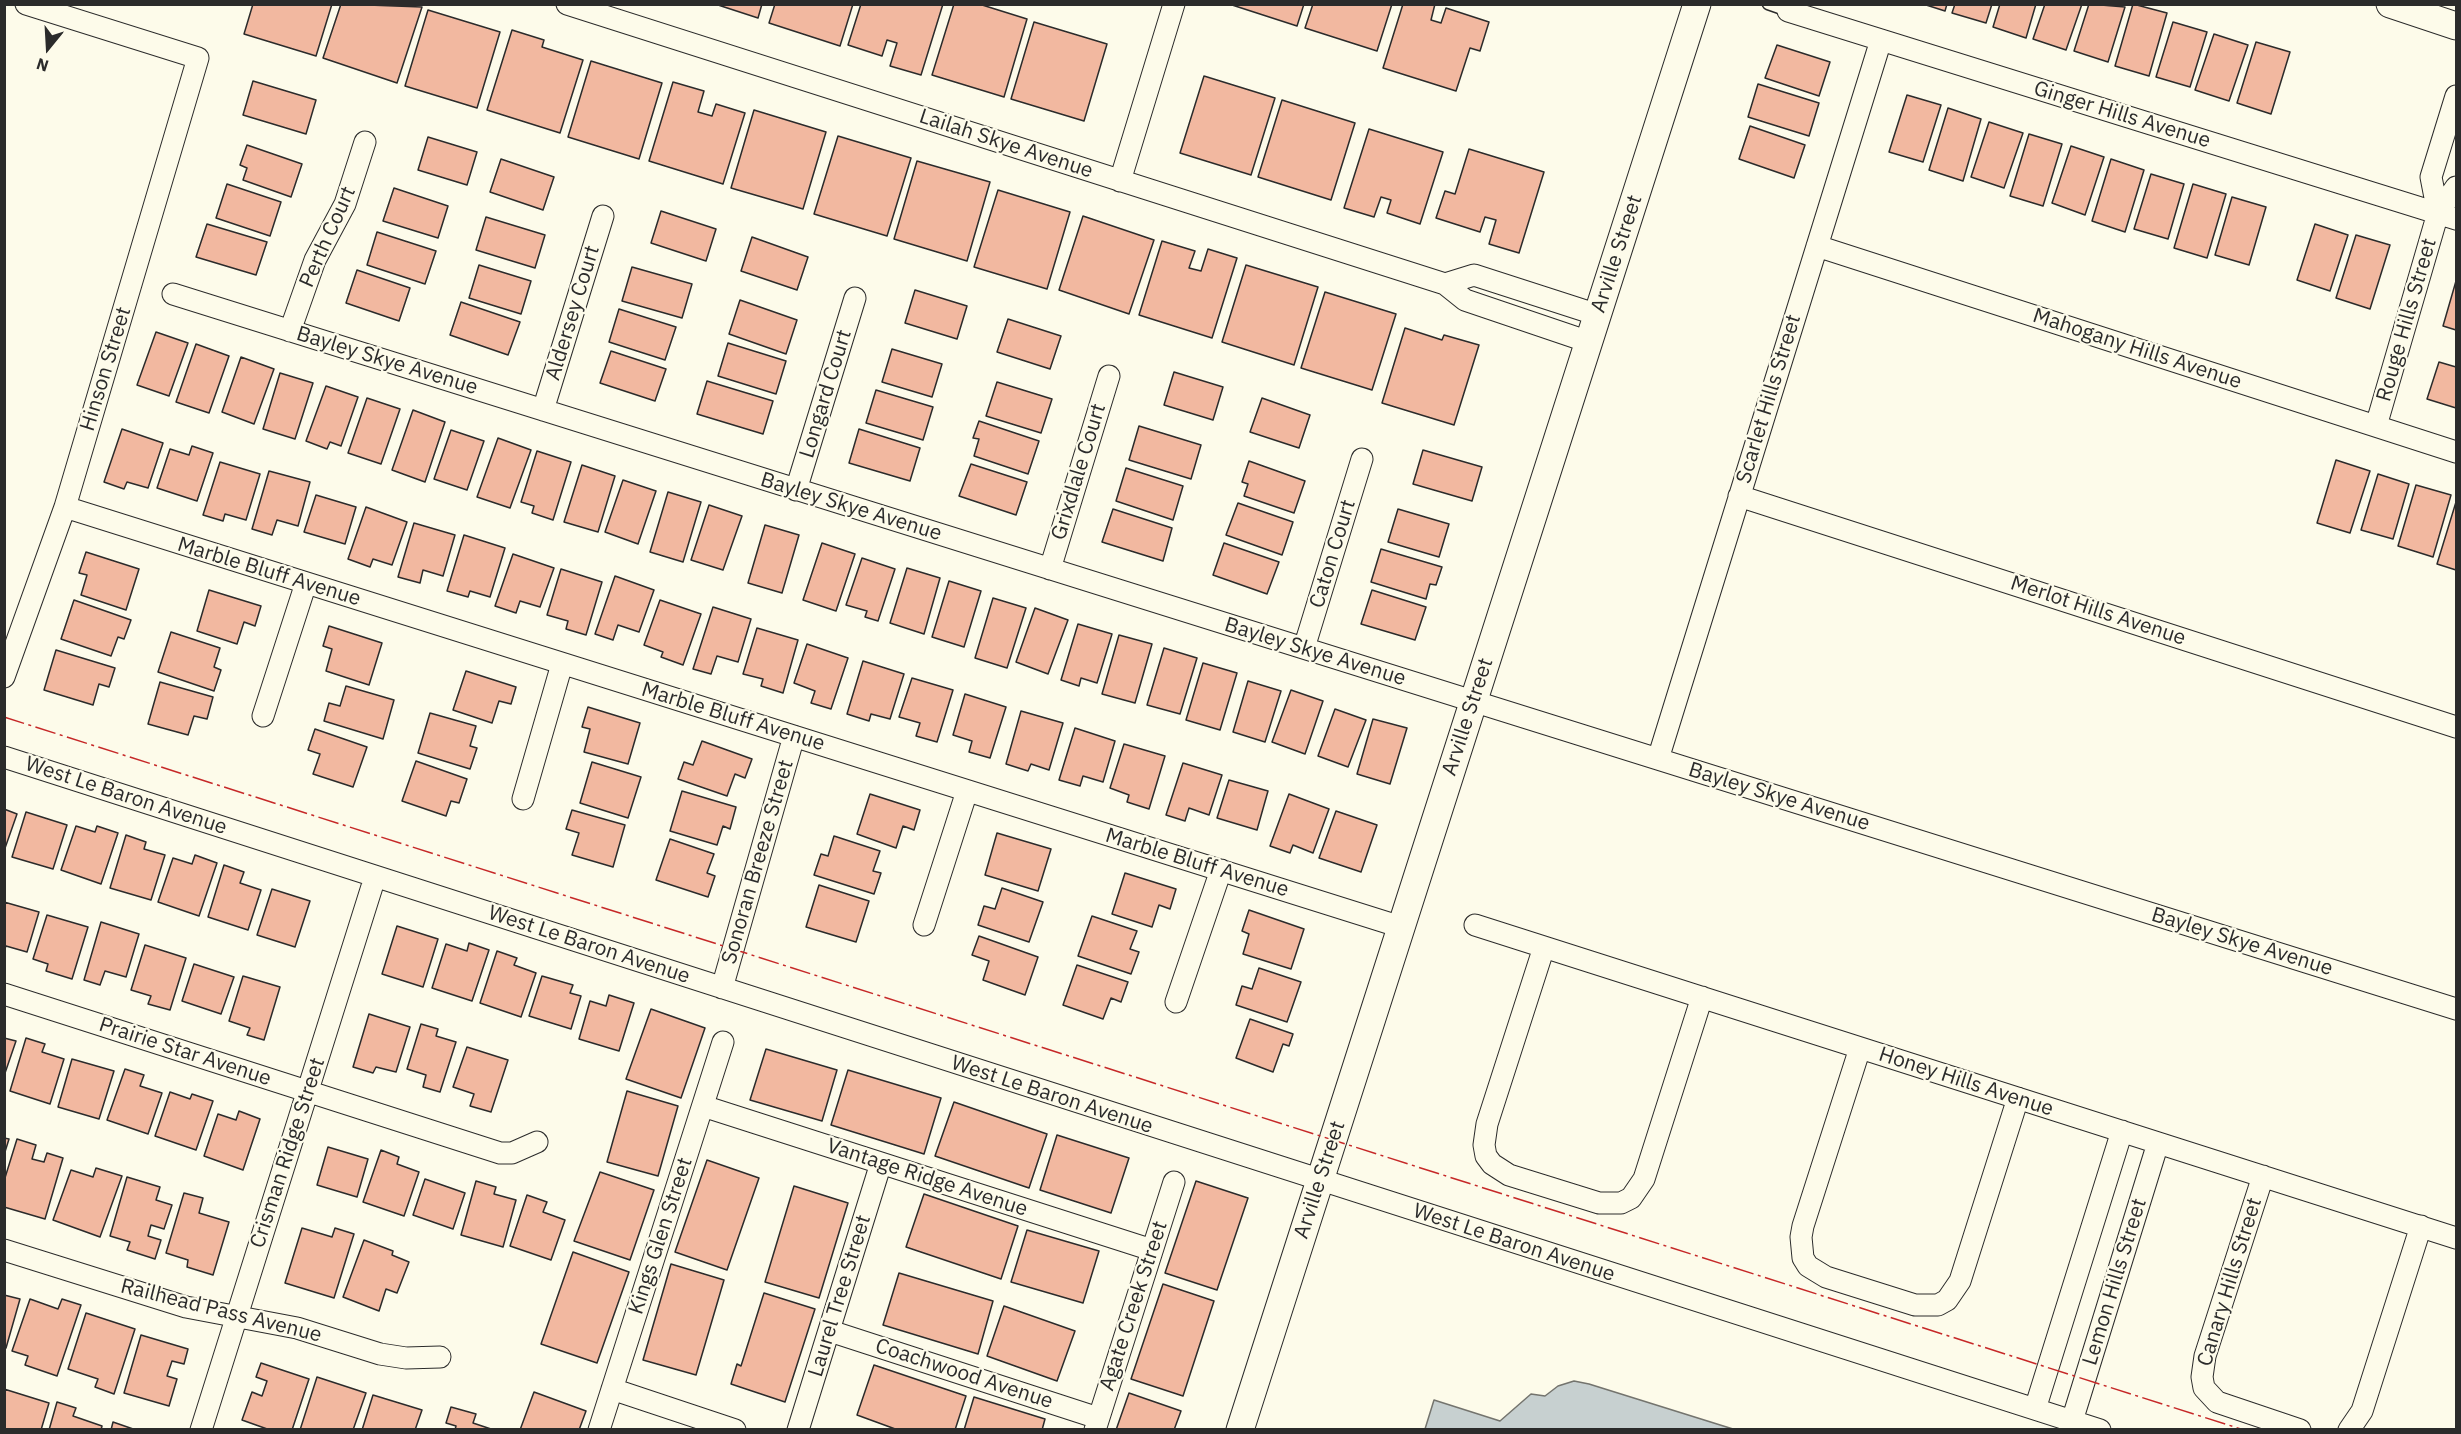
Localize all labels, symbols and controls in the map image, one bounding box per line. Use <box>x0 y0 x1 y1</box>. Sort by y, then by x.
north arrow <box>18 18 78 78</box>
text: N <box>34 54 51 76</box>
street label: Ginger Hills Avenue <box>2031 76 2213 154</box>
street label: Lailah Skye Avenue <box>916 104 1096 184</box>
street label: Perth Court <box>295 183 361 291</box>
street label: Arville Street <box>1586 192 1648 316</box>
street label: Rouge Hills Street <box>2372 236 2442 404</box>
street label: Aldersey Court <box>541 243 605 383</box>
street label: Mahogany Hills Avenue <box>2029 303 2245 395</box>
street label: Hinson Street <box>75 304 137 434</box>
street label: Scarlet Hills Street <box>1731 311 1807 487</box>
street label: Bayley Skye Avenue <box>293 321 481 401</box>
street label: Longard Court <box>795 327 857 461</box>
street label: Grixdlale Court <box>1046 401 1112 543</box>
street label: Bayley Skye Avenue <box>757 467 945 547</box>
street label: Caton Court <box>1305 497 1361 611</box>
street label: Marble Bluff Avenue <box>174 532 364 612</box>
street label: Merlot Hills Avenue <box>2007 571 2189 651</box>
street label: Bayley Skye Avenue <box>1221 612 1409 692</box>
street label: Arville Street <box>1437 655 1499 779</box>
street label: Marble Bluff Avenue <box>638 677 828 757</box>
street label: West Le Baron Avenue <box>22 752 230 840</box>
street label: Sonoran Breeze Street <box>717 757 799 967</box>
street label: Bayley Skye Avenue <box>1685 757 1873 837</box>
street label: Marble Bluff Avenue <box>1102 823 1292 903</box>
street label: West Le Baron Avenue <box>485 901 693 989</box>
street label: Bayley Skye Avenue <box>2148 902 2336 982</box>
street label: Prairie Star Avenue <box>96 1012 274 1092</box>
street label: Honey Hills Avenue <box>1876 1042 2056 1122</box>
street label: West Le Baron Avenue <box>948 1051 1156 1139</box>
street label: Crisman Ridge Street <box>245 1055 331 1251</box>
street label: Arville Street <box>1289 1118 1351 1242</box>
street label: Vantage Ridge Avenue <box>823 1134 1031 1222</box>
street label: Kings Glen Street <box>624 1155 698 1317</box>
street label: Canary Hills Street <box>2192 1195 2268 1369</box>
street label: Lemon Hills Street <box>2078 1196 2152 1368</box>
street label: West Le Baron Avenue <box>1410 1199 1618 1287</box>
street label: Laurel Tree Street <box>803 1212 877 1380</box>
street label: Agate Creek Street <box>1095 1218 1173 1394</box>
street label: Railhead Pass Avenue <box>118 1274 324 1348</box>
street label: Coachwood Avenue <box>872 1333 1056 1415</box>

